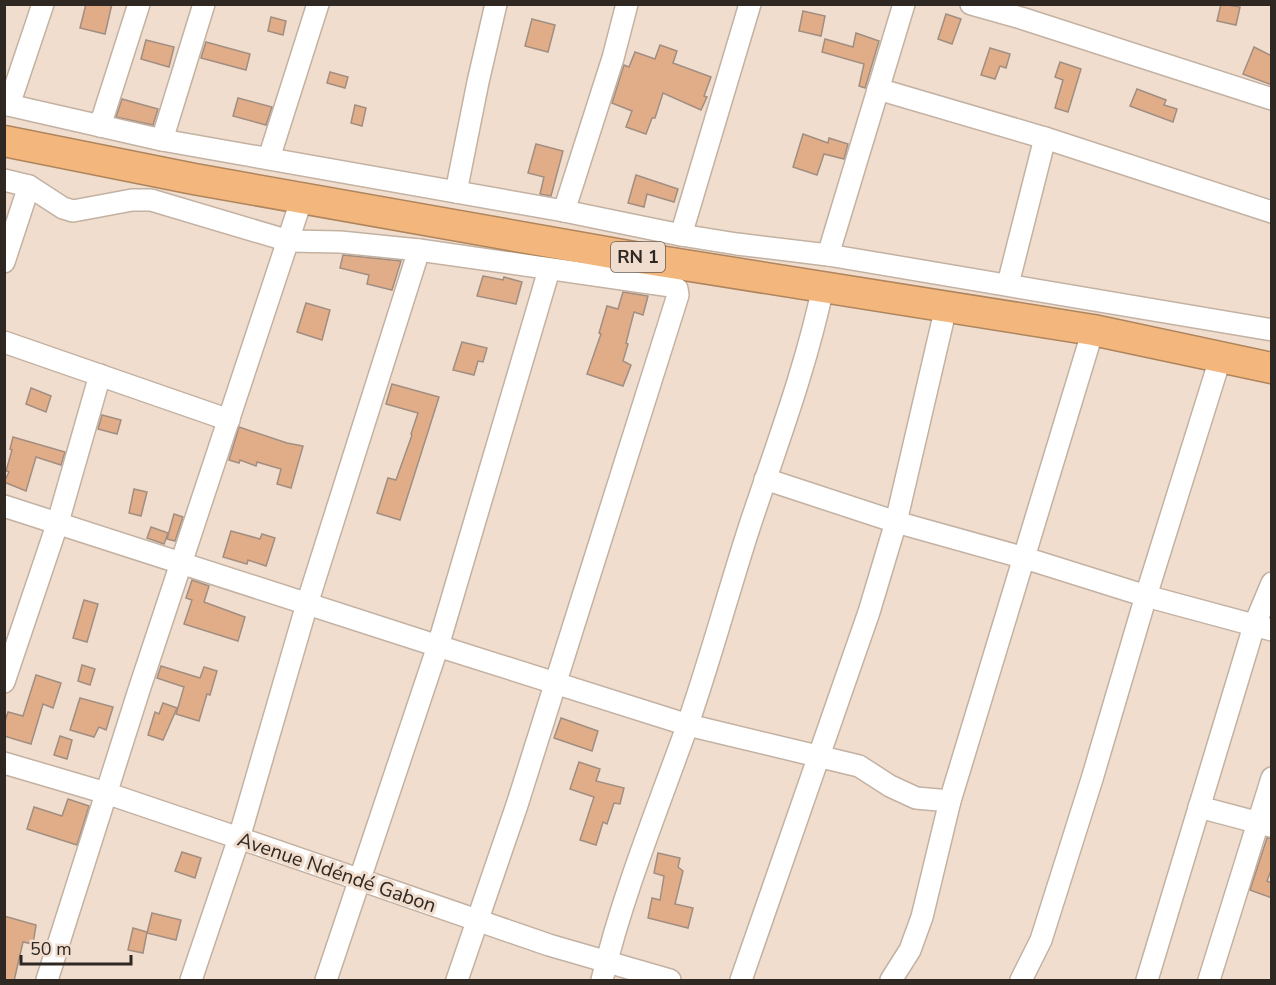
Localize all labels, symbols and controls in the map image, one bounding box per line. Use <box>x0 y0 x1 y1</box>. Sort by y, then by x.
road number: RN 1 <box>611 242 665 272</box>
street label: Avenue Ndéndé Gabon <box>234 826 440 919</box>
scale bar <box>21 928 130 966</box>
text: 50 m <box>30 937 72 961</box>

